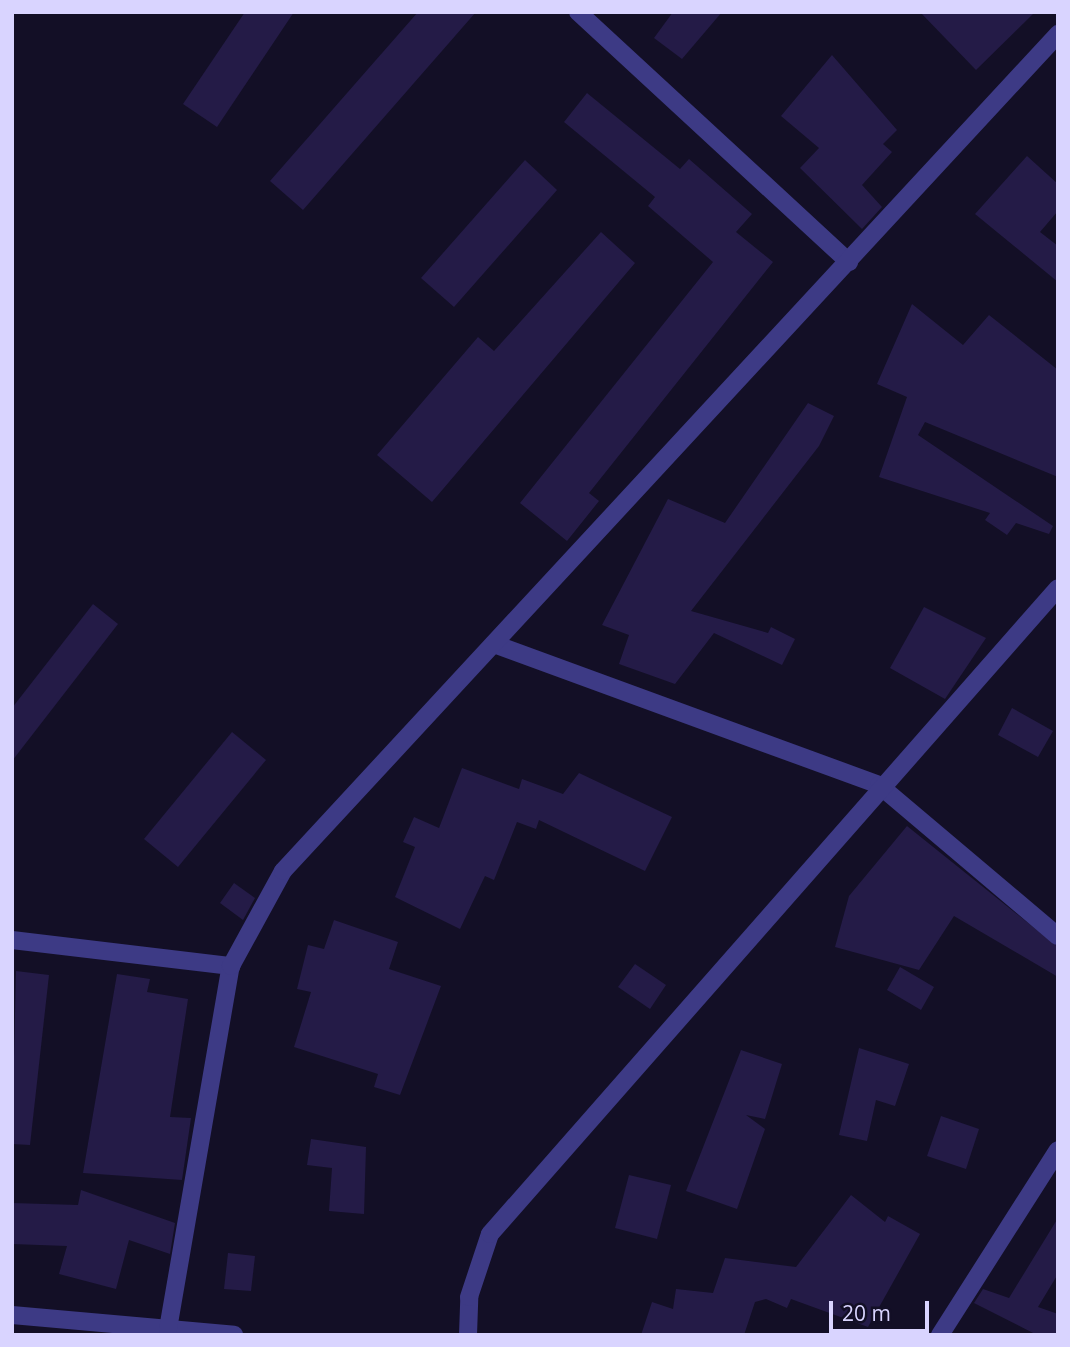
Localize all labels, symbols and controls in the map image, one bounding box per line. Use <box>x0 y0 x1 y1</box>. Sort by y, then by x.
scale bar <box>832 1288 932 1332</box>
text: 20 m <box>842 1299 891 1327</box>

